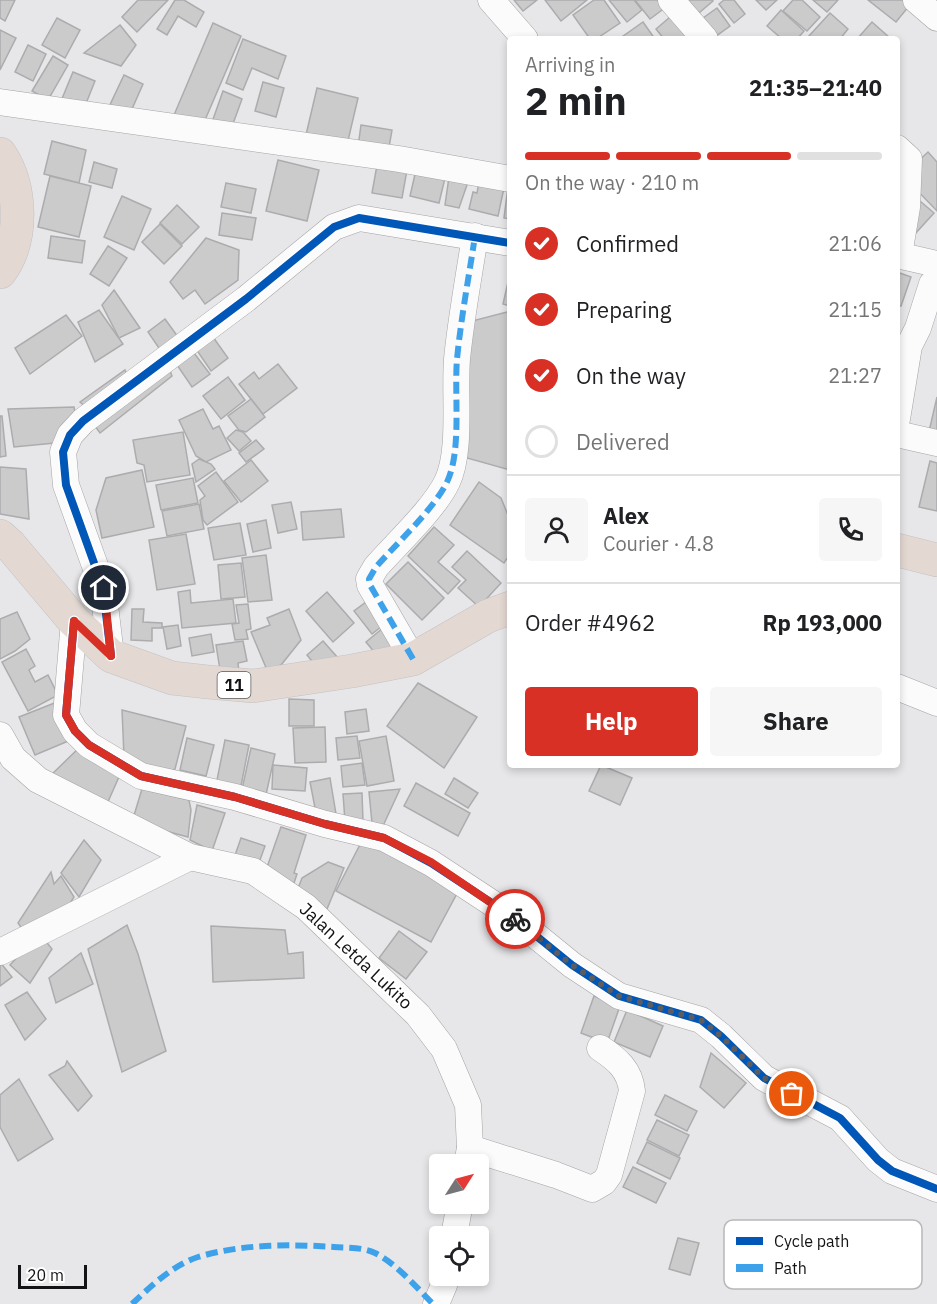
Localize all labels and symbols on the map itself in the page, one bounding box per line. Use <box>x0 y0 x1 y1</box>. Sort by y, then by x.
pin <box>78 562 129 613</box>
road number: 11 <box>218 672 250 698</box>
courier <box>485 889 545 949</box>
street label: Jalan Letda Lukito <box>295 897 418 1014</box>
pin <box>766 1068 817 1119</box>
north arrow <box>429 1154 489 1214</box>
legend <box>724 1220 922 1289</box>
text: Cycle path <box>774 1231 849 1251</box>
text: Path <box>774 1258 807 1278</box>
scale bar <box>18 1262 87 1290</box>

